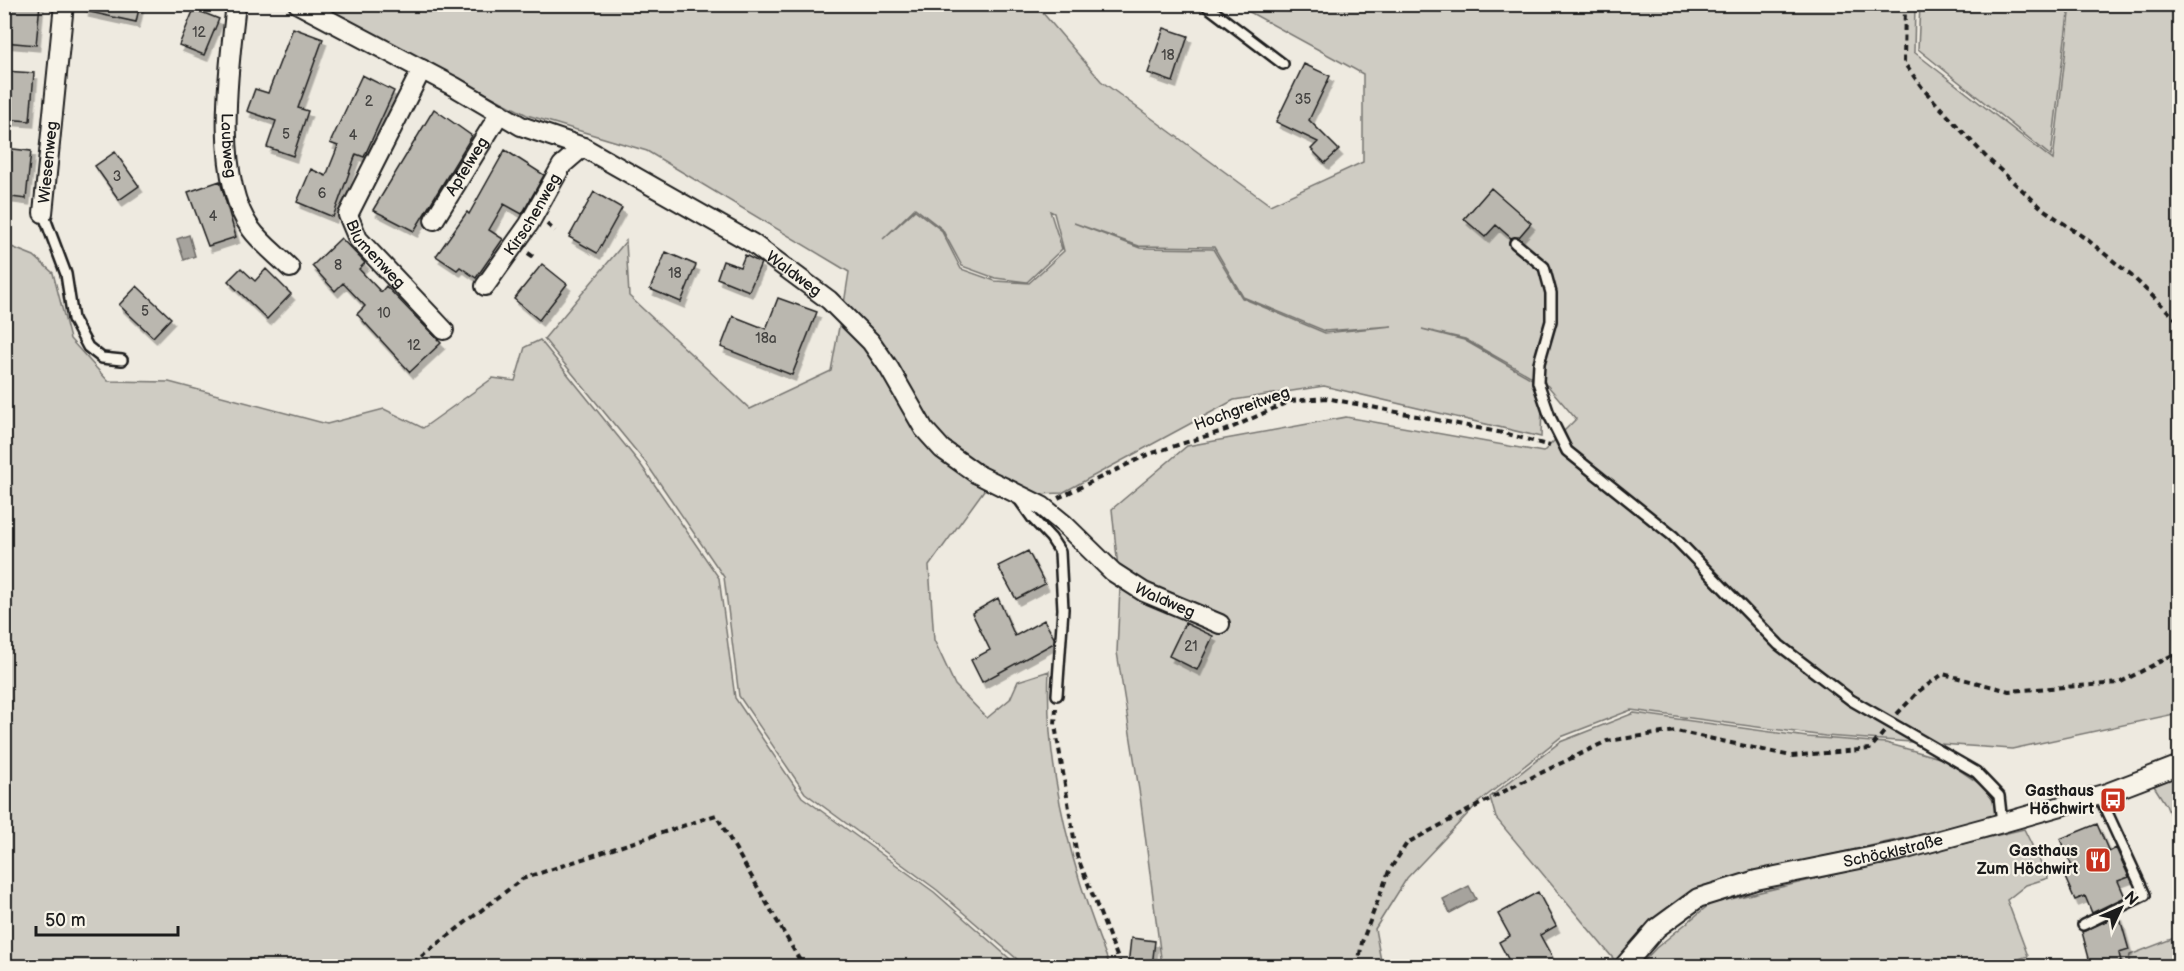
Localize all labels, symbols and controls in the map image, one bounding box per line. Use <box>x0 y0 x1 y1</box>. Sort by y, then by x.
house number: 12 <box>192 24 207 41</box>
house number: 18 <box>1161 47 1175 64</box>
house number: 35 <box>1295 91 1311 108</box>
house number: 2 <box>365 93 374 110</box>
street label: Laubweg <box>217 113 240 179</box>
street label: Wiesenweg <box>35 120 62 204</box>
house number: 5 <box>282 126 290 143</box>
house number: 4 <box>349 127 358 144</box>
street label: Apfelweg <box>442 133 492 199</box>
house number: 3 <box>113 168 121 185</box>
street label: Kirschenweg <box>500 170 565 259</box>
house number: 6 <box>318 185 327 202</box>
house number: 4 <box>209 208 218 225</box>
street label: Blumenweg <box>342 217 409 292</box>
street label: Waldweg <box>762 247 825 301</box>
house number: 8 <box>334 257 342 274</box>
house number: 18 <box>668 265 682 282</box>
house number: 5 <box>141 303 149 320</box>
house number: 10 <box>377 305 391 322</box>
house number: 18a <box>755 330 777 347</box>
house number: 12 <box>407 337 422 354</box>
street label: Hochgreitweg <box>1192 383 1292 435</box>
street label: Waldweg <box>1131 579 1198 622</box>
house number: 21 <box>1184 638 1198 655</box>
place label: Gasthaus Höchwirt <box>2025 782 2095 819</box>
bus stop icon: Gasthaus Höchwirt <box>2098 785 2128 815</box>
street label: Schöcklstraße <box>1842 830 1946 872</box>
place label: Gasthaus Zum Höchwirt <box>1977 842 2079 879</box>
restaurant icon: Gasthaus Zum Höchwirt <box>2083 845 2113 875</box>
north arrow <box>2091 878 2151 938</box>
text: N <box>2120 888 2142 910</box>
scale bar <box>36 899 178 937</box>
text: 50 m <box>45 910 86 931</box>

